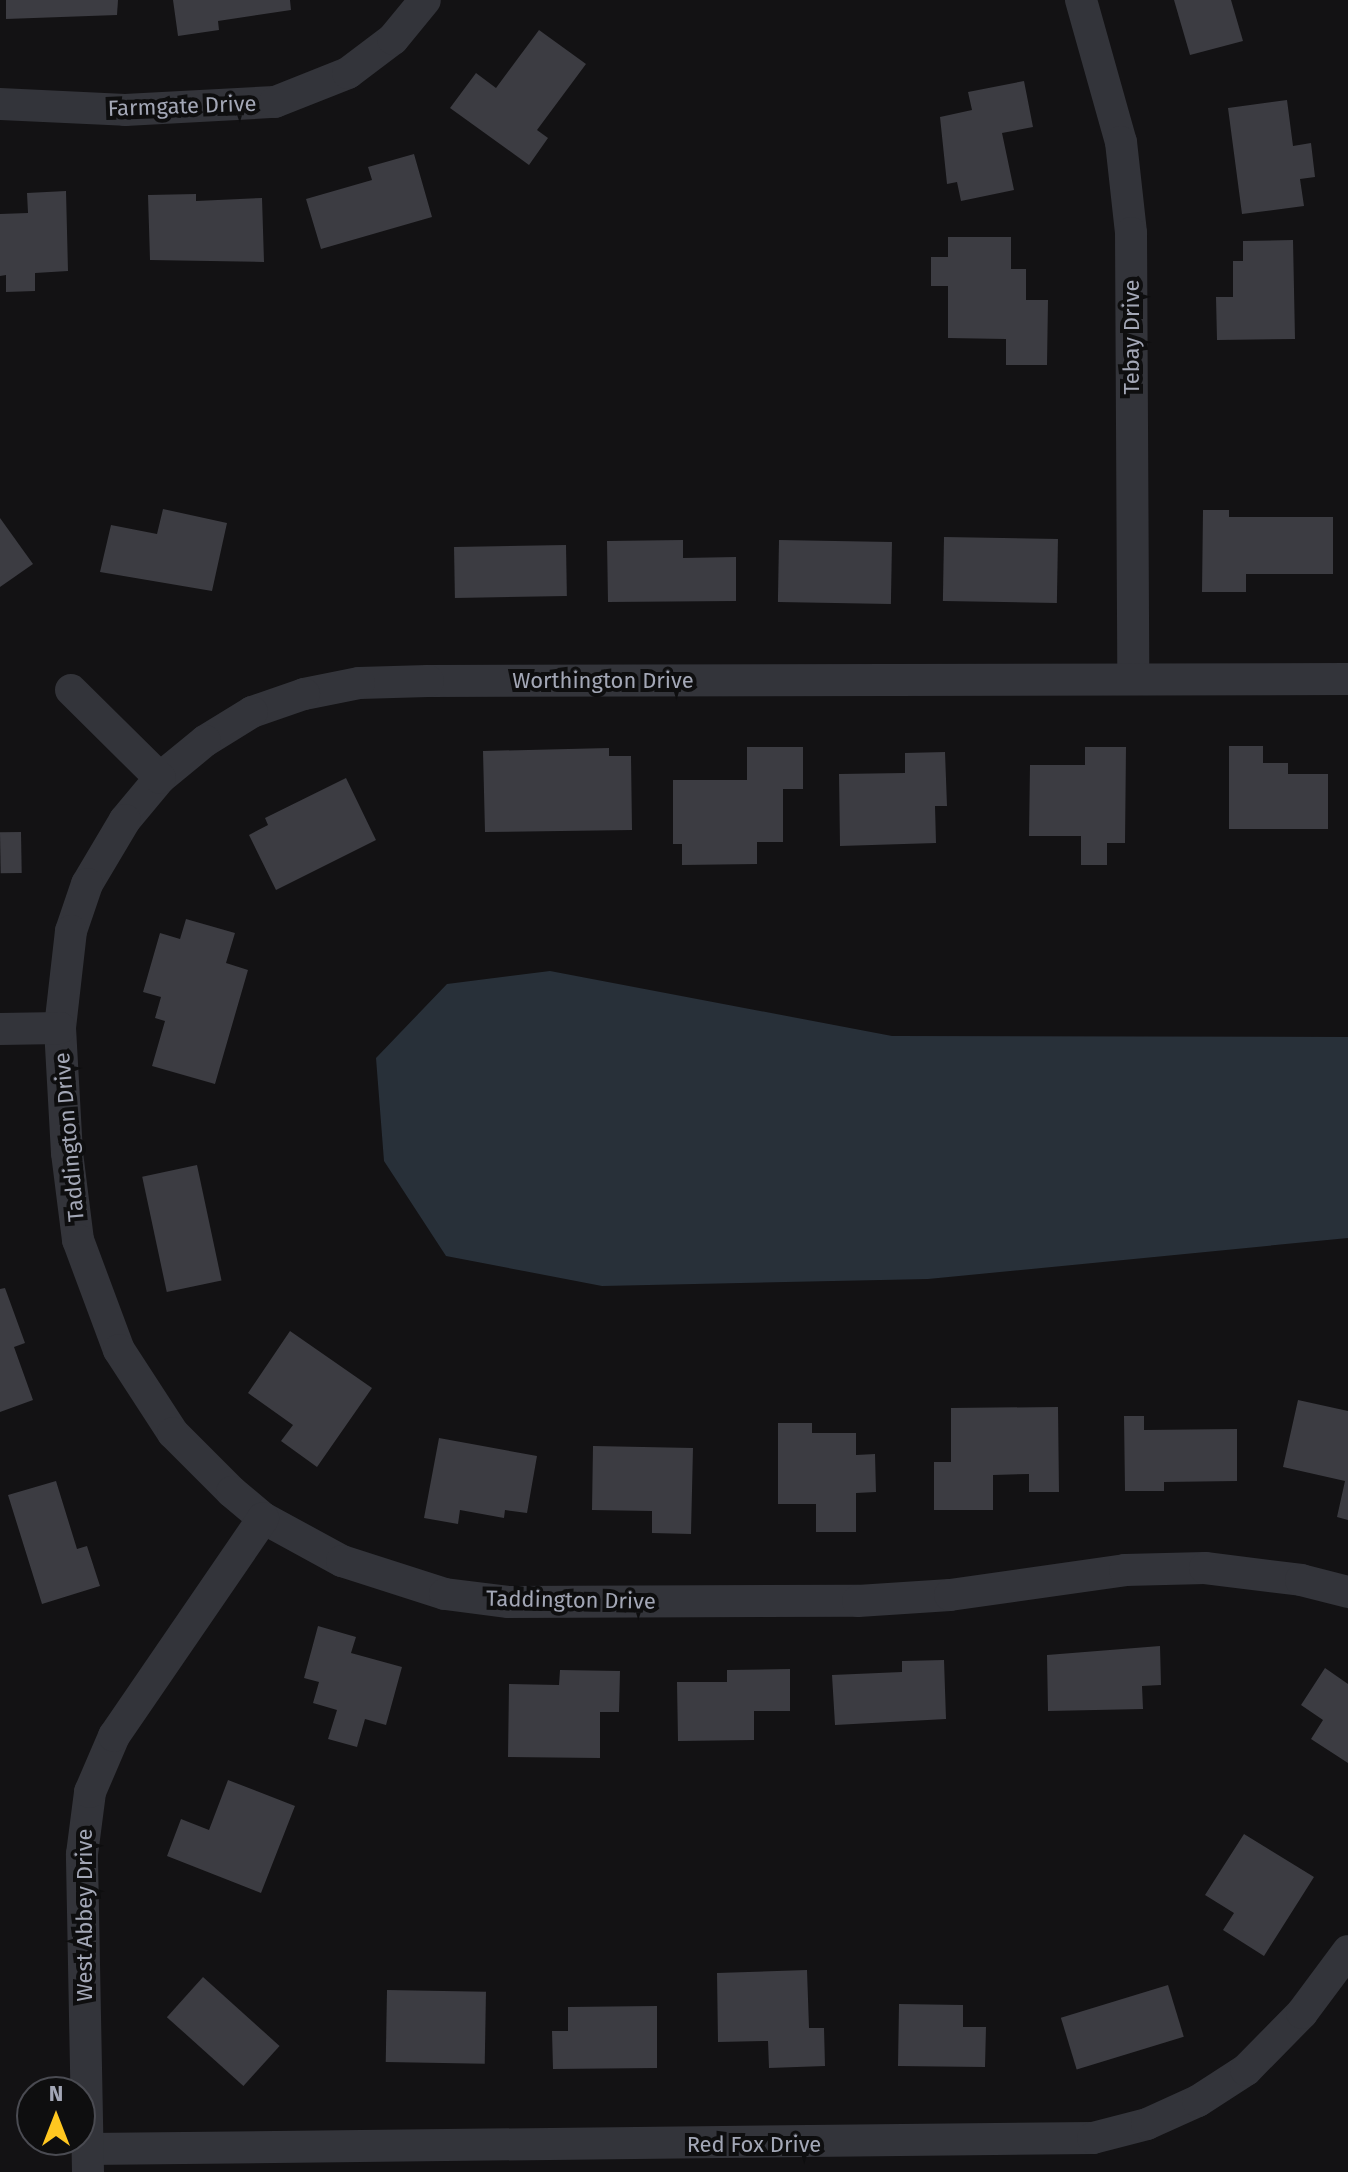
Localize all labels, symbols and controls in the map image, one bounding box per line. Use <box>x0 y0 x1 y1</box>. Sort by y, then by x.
street label: Farmgate Drive <box>107 90 257 122</box>
street label: Tebay Drive <box>1119 280 1145 394</box>
street label: Worthington Drive <box>512 668 694 694</box>
street label: Taddington Drive <box>48 1051 90 1223</box>
street label: Taddington Drive <box>486 1585 656 1615</box>
street label: West Abbey Drive <box>72 1829 98 2001</box>
north arrow <box>16 2076 96 2156</box>
text: N <box>49 2080 63 2107</box>
street label: Red Fox Drive <box>687 2132 821 2158</box>

